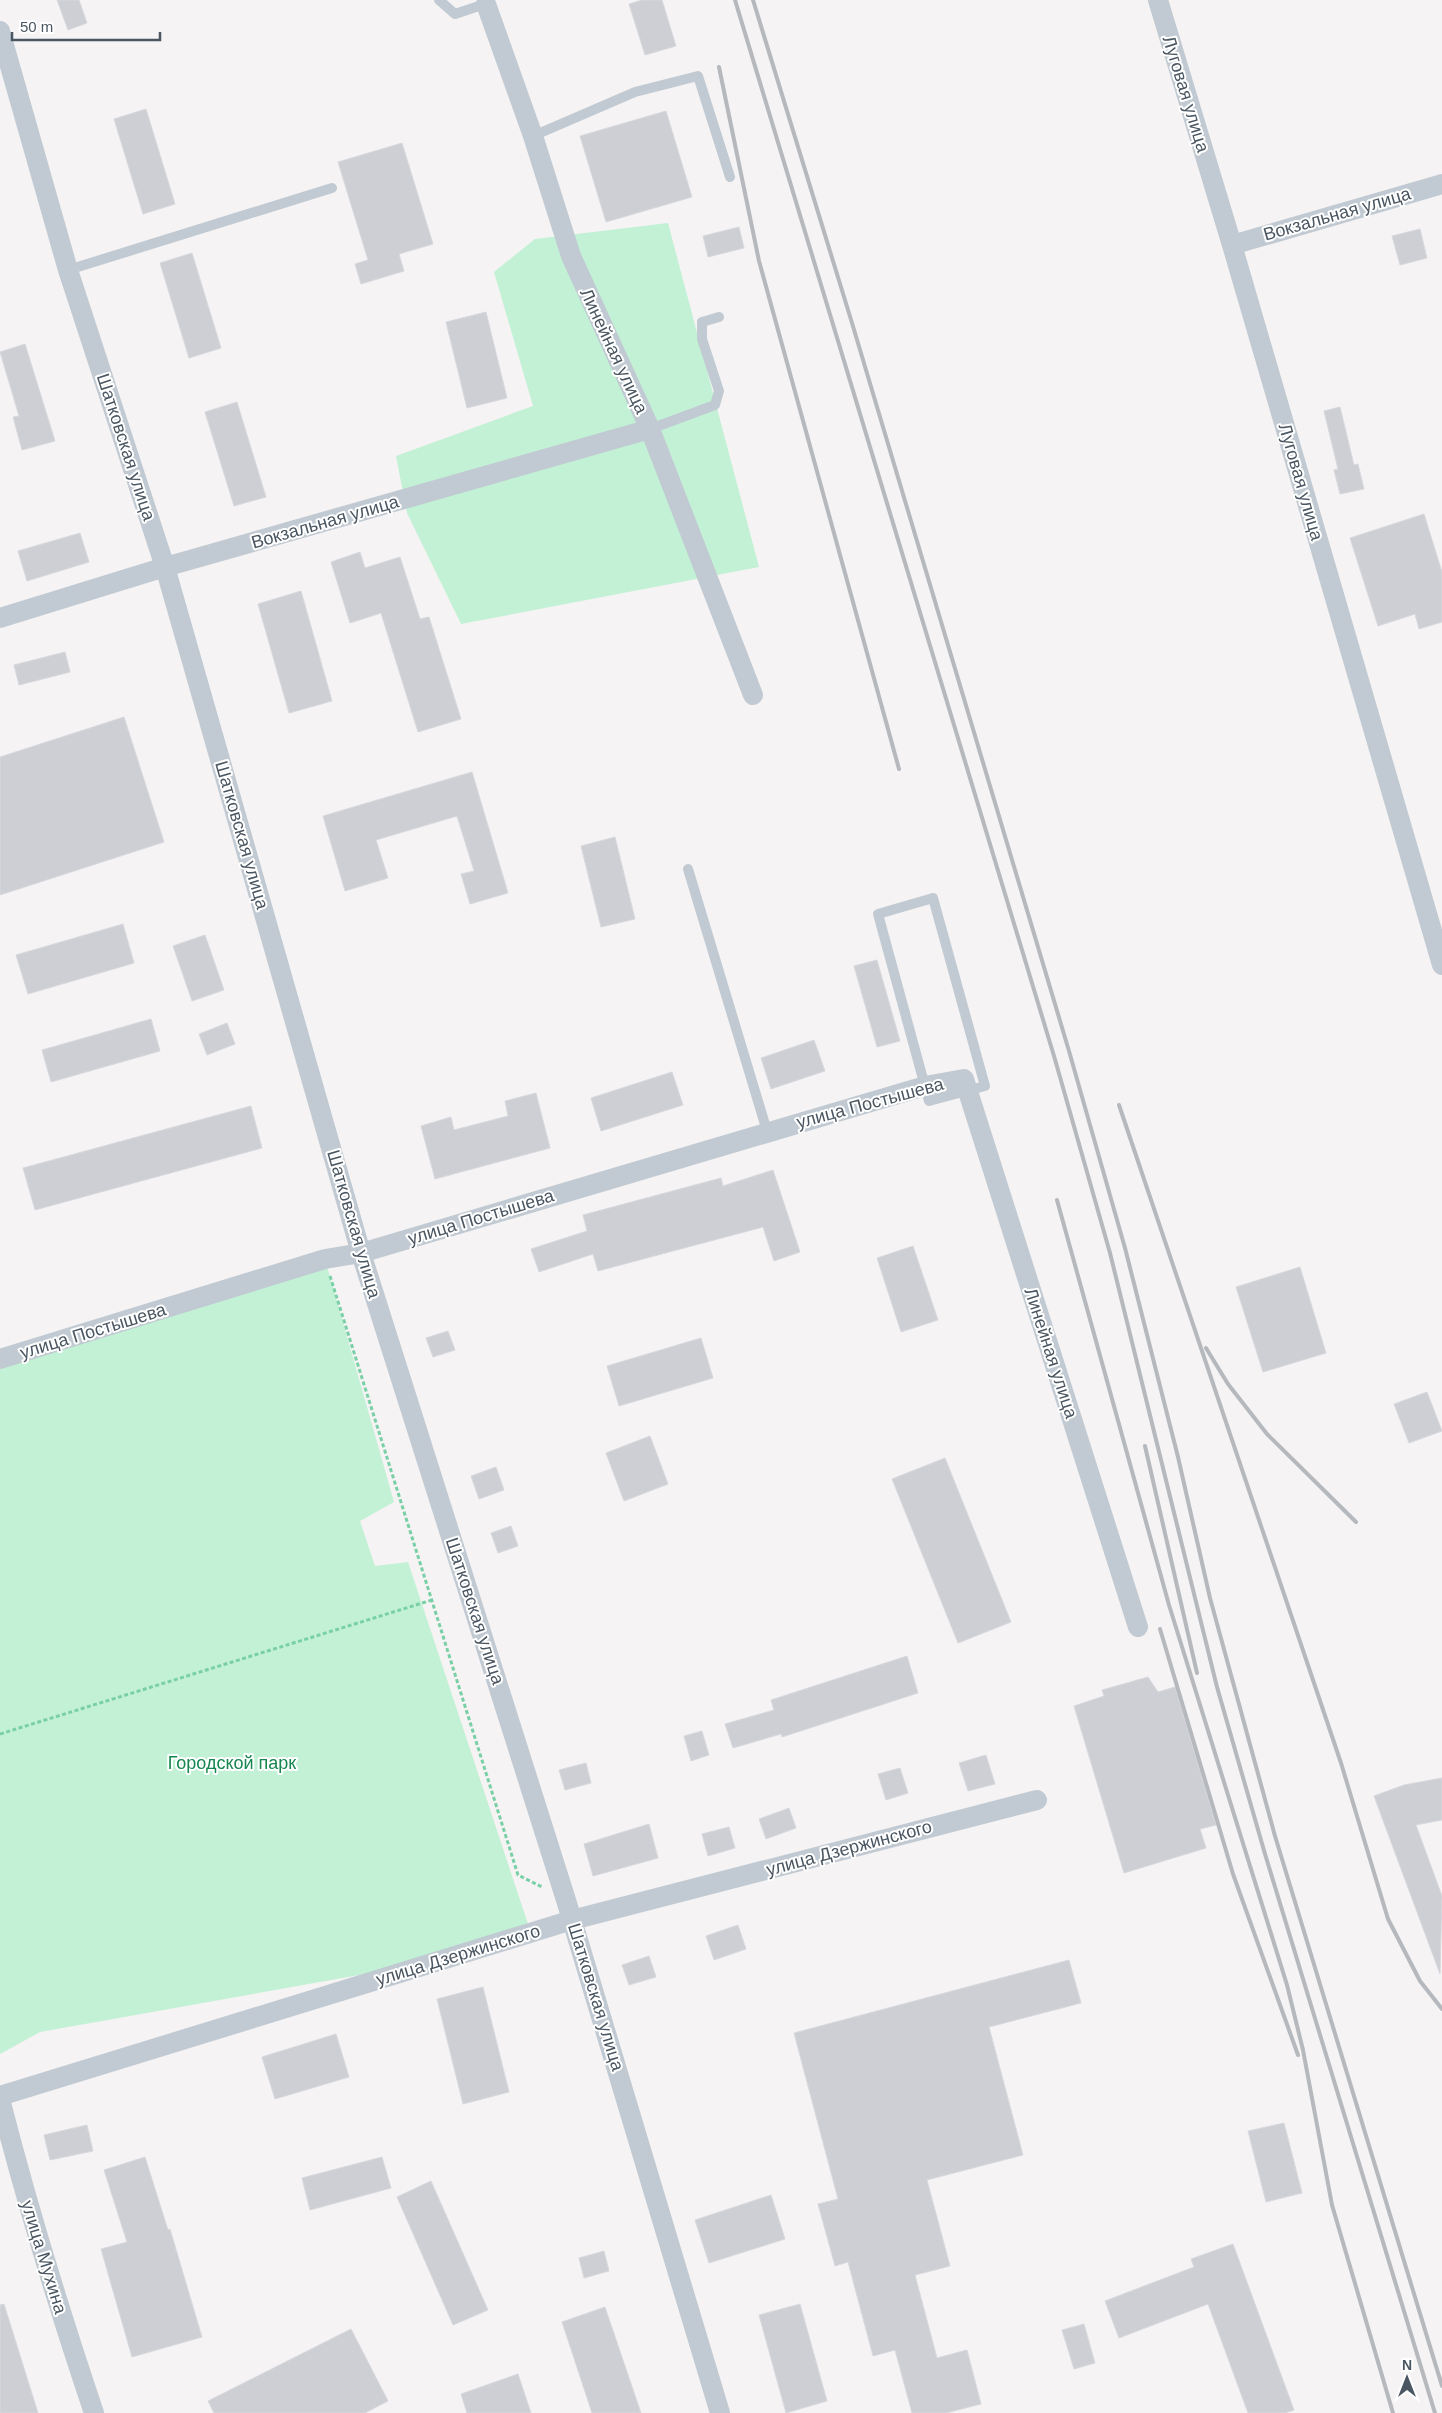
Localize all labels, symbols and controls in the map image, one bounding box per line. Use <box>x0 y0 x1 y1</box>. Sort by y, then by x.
scale bar <box>12 10 160 42</box>
text: 50 m <box>20 18 53 35</box>
street label: Луговая улица <box>1159 33 1214 156</box>
street label: Вокзальная улица <box>1261 183 1414 245</box>
street label: Линейная улица <box>576 285 652 418</box>
street label: Шатковская улица <box>93 371 160 524</box>
street label: Луговая улица <box>1275 421 1328 544</box>
street label: Вокзальная улица <box>249 491 402 553</box>
street label: Шатковская улица <box>211 759 273 912</box>
street label: улица Постышева <box>794 1073 947 1132</box>
street label: Шатковская улица <box>323 1148 385 1301</box>
street label: улица Постышева <box>406 1185 557 1249</box>
street label: Линейная улица <box>1020 1285 1082 1422</box>
street label: улица Постышева <box>18 1299 169 1363</box>
street label: Шатковская улица <box>442 1535 509 1688</box>
park label: Городской парк <box>168 1753 296 1773</box>
street label: улица Дзержинского <box>764 1816 934 1880</box>
street label: улица Дзержинского <box>373 1920 543 1990</box>
street label: Шатковская улица <box>564 1921 628 2074</box>
street label: улица Мухина <box>17 2198 71 2317</box>
north arrow <box>1382 2353 1432 2403</box>
text: N <box>1402 2357 1412 2373</box>

